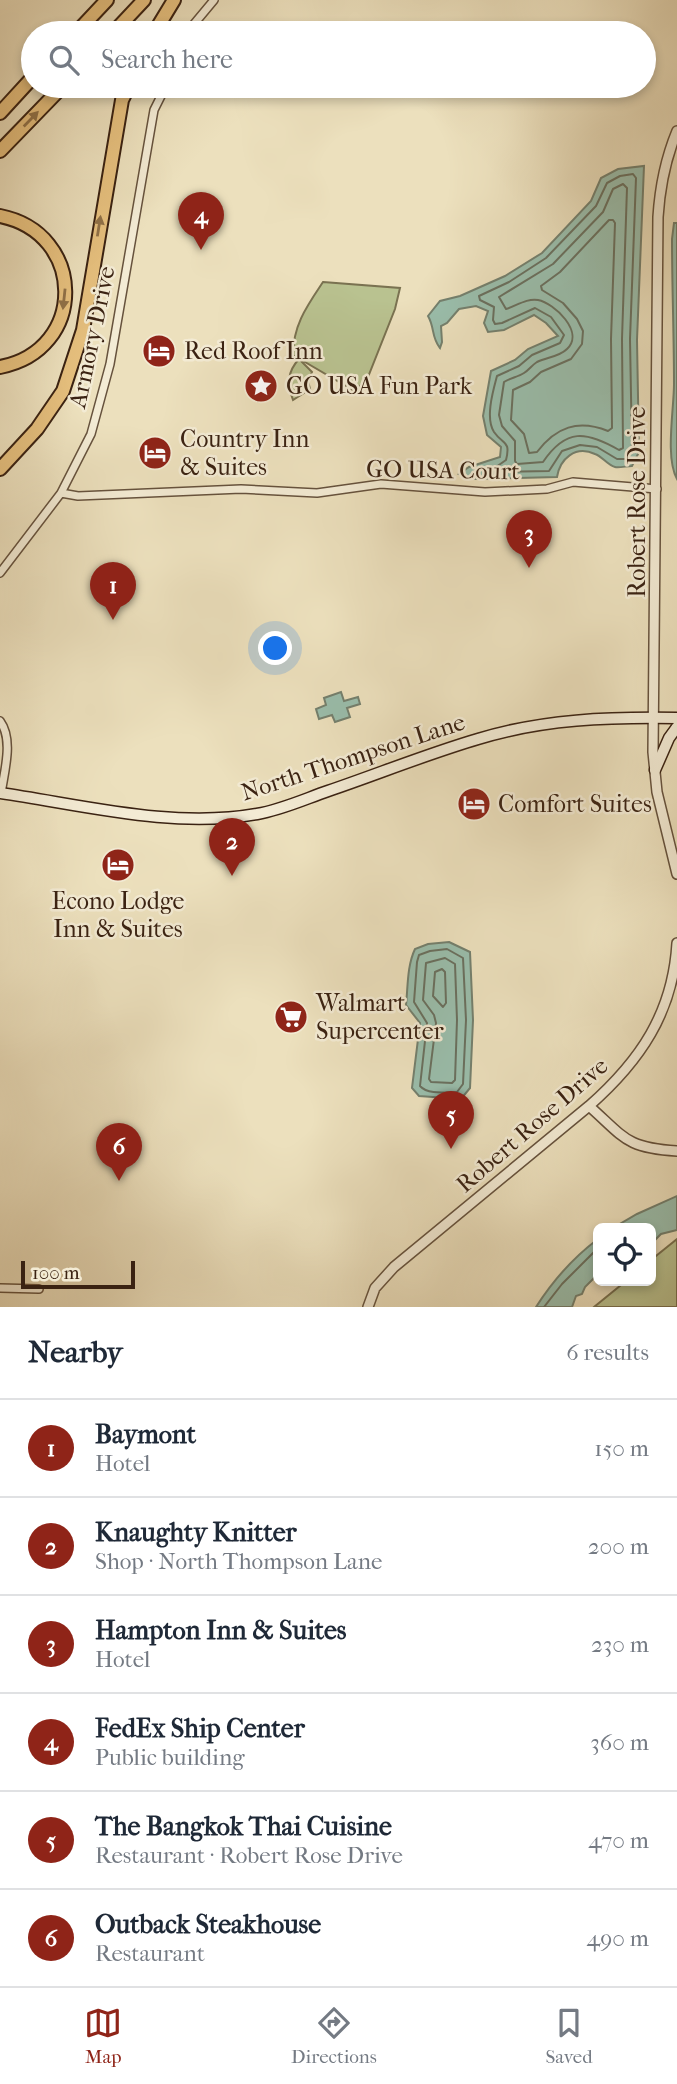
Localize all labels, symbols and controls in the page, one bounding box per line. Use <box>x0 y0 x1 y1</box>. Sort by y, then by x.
search box <box>21 21 656 98</box>
icon: search <box>45 41 83 79</box>
text: Search here <box>101 44 233 75</box>
one-way arrow <box>23 110 40 127</box>
pin: 4 <box>178 192 224 250</box>
one-way arrow <box>94 215 105 237</box>
street label: Armory Drive <box>63 263 121 411</box>
one-way arrow <box>58 288 69 310</box>
hotel icon: Red Roof Inn <box>140 332 178 370</box>
place label: Red Roof Inn <box>184 337 323 365</box>
place icon: GO USA Fun Park <box>242 367 280 405</box>
place label: GO USA Fun Park <box>286 372 473 400</box>
street label: Robert Rose Drive <box>623 406 651 598</box>
place label: Country Inn & Suites <box>180 425 309 481</box>
hotel icon: Country Inn & Suites <box>136 434 174 472</box>
street label: GO USA Court <box>366 455 520 485</box>
pin: 3 <box>506 510 552 568</box>
pin: 1 <box>90 562 136 620</box>
your location <box>258 631 292 665</box>
street label: North Thompson Lane <box>238 708 469 806</box>
hotel icon: Comfort Suites <box>455 785 493 823</box>
place label: Comfort Suites <box>498 790 652 818</box>
pin: 2 <box>209 818 255 876</box>
hotel icon: Econo Lodge Inn & Suites <box>99 846 137 884</box>
place label: Econo Lodge Inn & Suites <box>52 887 185 943</box>
place label: Walmart Supercenter <box>315 989 445 1045</box>
supermarket icon: Walmart Supercenter <box>272 998 310 1036</box>
street label: Robert Rose Drive <box>451 1052 614 1198</box>
pin: 5 <box>428 1091 474 1149</box>
pin: 6 <box>96 1123 142 1181</box>
map controls <box>593 1223 656 1286</box>
button: locate <box>593 1223 656 1286</box>
scale bar <box>21 1258 135 1290</box>
text: 100 m <box>32 1262 80 1284</box>
text: Nearby <box>28 1335 123 1370</box>
text: 6 results <box>566 1339 649 1366</box>
text: Baymont <box>95 1419 196 1450</box>
text: 1 <box>47 1435 55 1462</box>
text: 150 m <box>594 1435 649 1462</box>
text: Hotel <box>95 1450 150 1477</box>
text: Knaughty Knitter <box>95 1517 297 1548</box>
text: 2 <box>45 1533 57 1560</box>
text: 200 m <box>588 1533 649 1560</box>
text: Shop · North Thompson Lane <box>95 1548 382 1575</box>
text: Hampton Inn & Suites <box>95 1615 346 1646</box>
text: 3 <box>46 1631 56 1658</box>
text: 230 m <box>591 1631 649 1658</box>
text: Hotel <box>95 1646 150 1673</box>
text: FedEx Ship Center <box>95 1713 305 1744</box>
text: 4 <box>44 1729 58 1756</box>
text: 360 m <box>590 1729 649 1756</box>
text: Public building <box>95 1744 245 1771</box>
text: The Bangkok Thai Cuisine <box>95 1811 392 1842</box>
text: 5 <box>46 1827 56 1854</box>
text: 470 m <box>588 1827 649 1854</box>
text: Restaurant · Robert Rose Drive <box>95 1842 403 1869</box>
text: Outback Steakhouse <box>95 1909 321 1940</box>
text: 6 <box>45 1925 57 1952</box>
text: 490 m <box>587 1925 649 1952</box>
text: Restaurant <box>95 1940 205 1967</box>
tab: Map <box>84 2004 122 2068</box>
tab: Directions <box>291 2004 377 2068</box>
tab: Saved <box>545 2004 593 2068</box>

